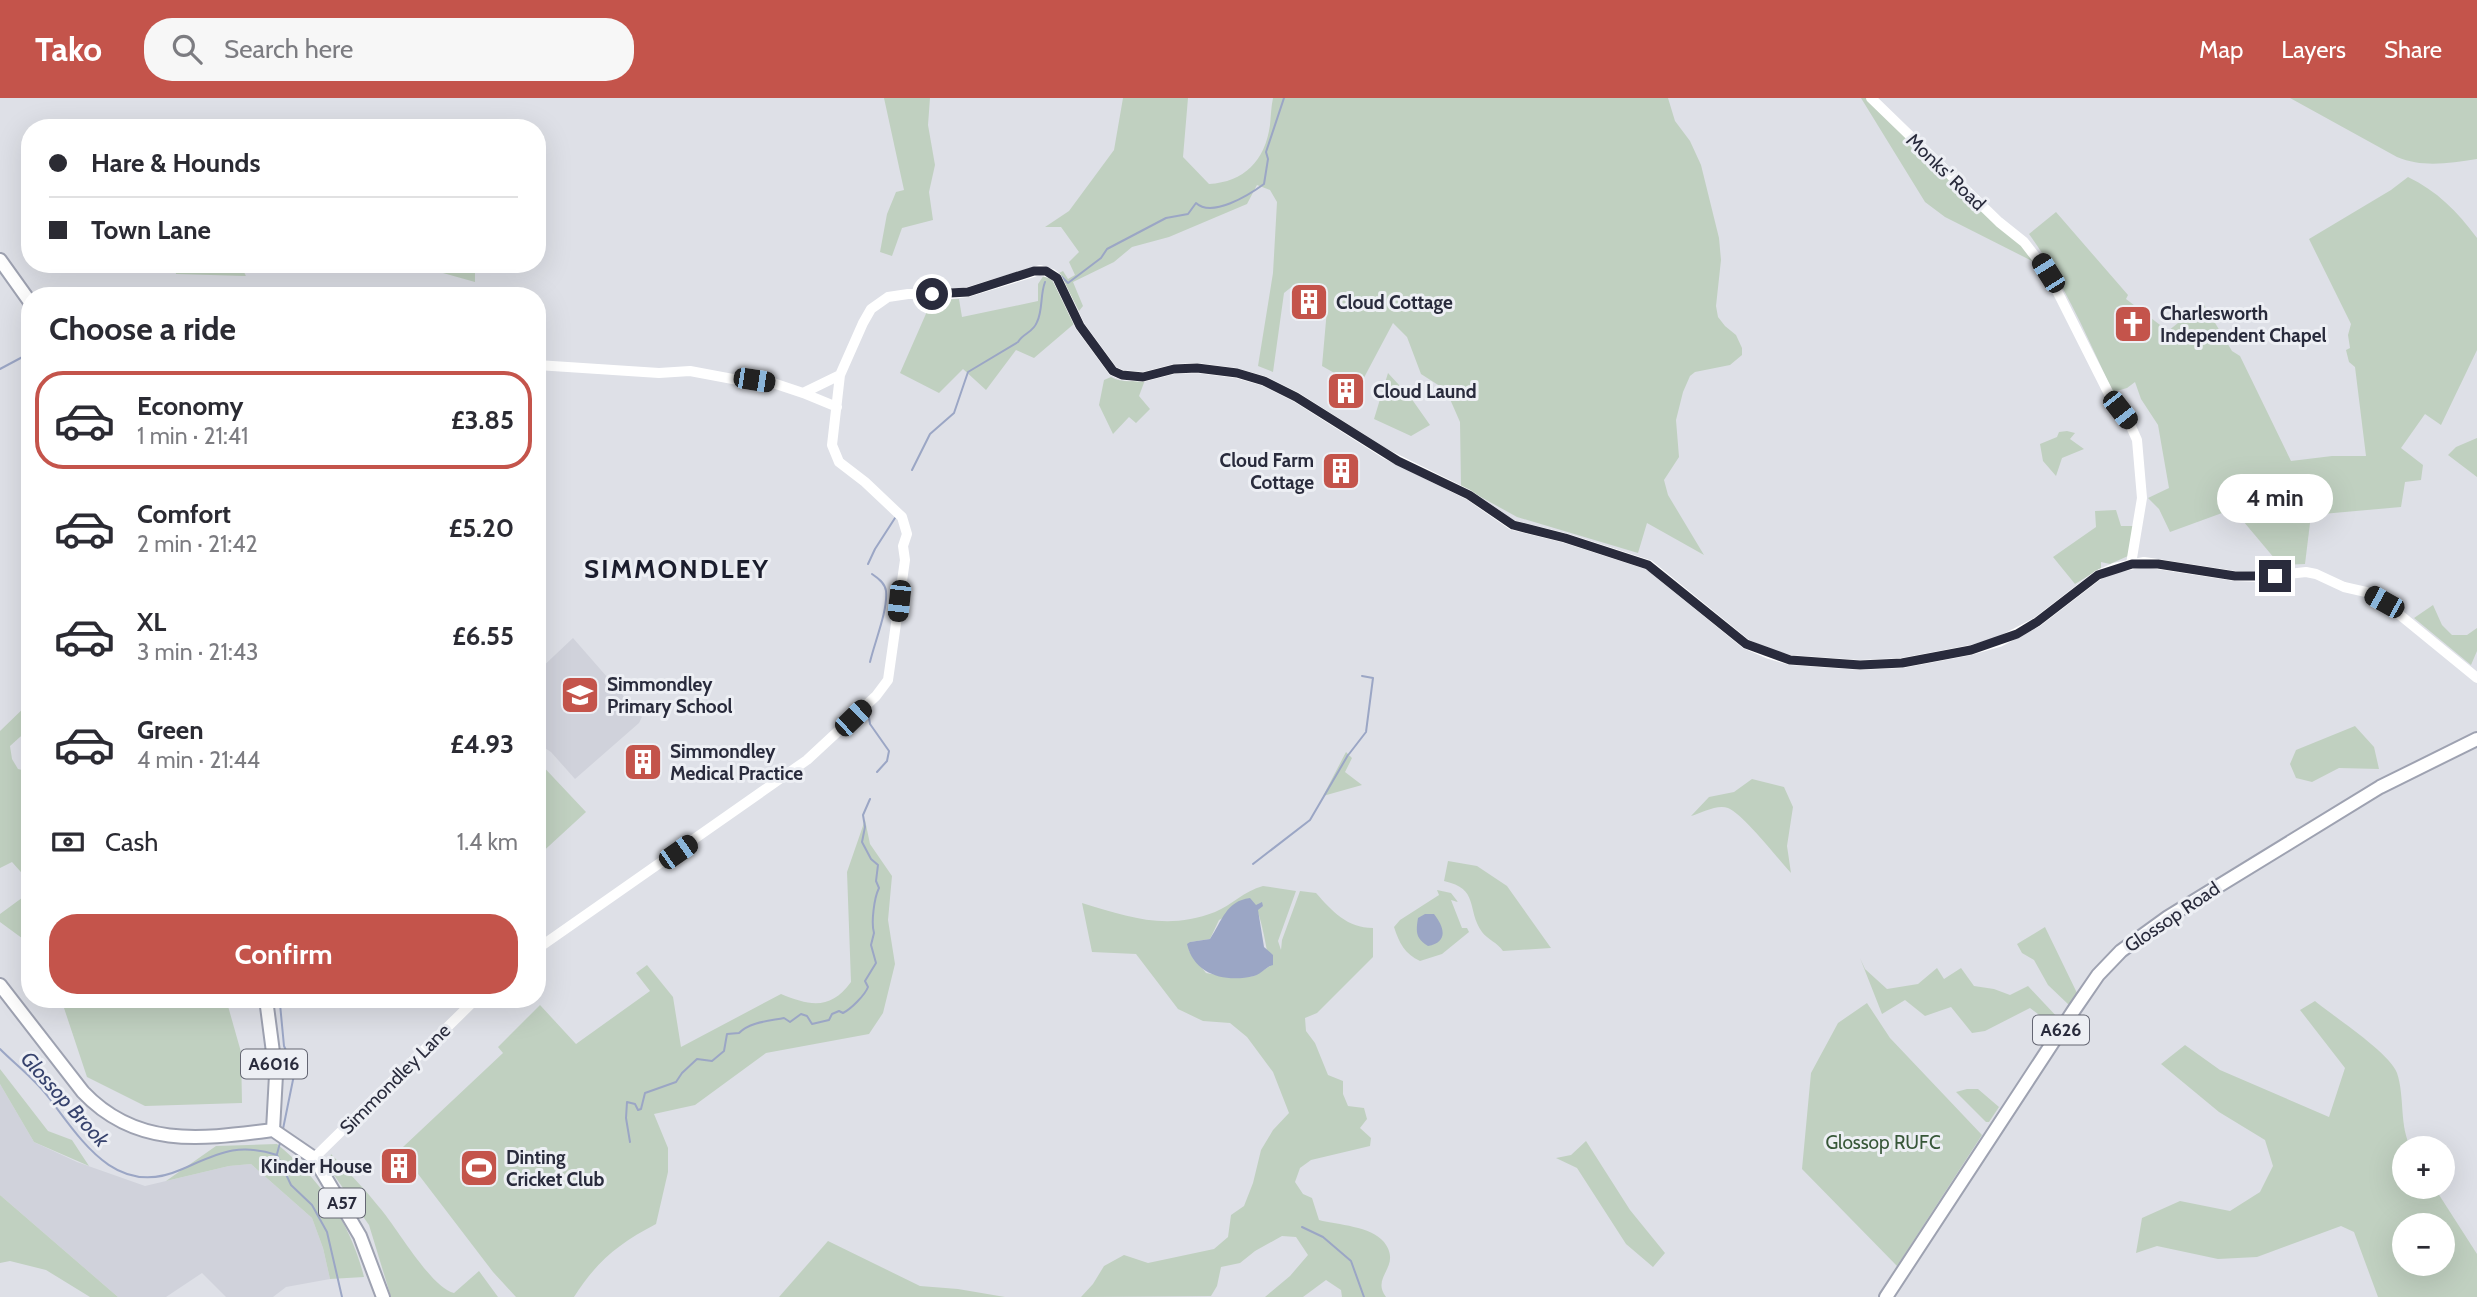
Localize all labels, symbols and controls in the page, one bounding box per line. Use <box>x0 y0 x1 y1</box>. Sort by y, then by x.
search box <box>144 18 634 81</box>
text: Tako <box>35 29 102 69</box>
icon: search <box>168 30 206 68</box>
text: Search here <box>224 33 353 65</box>
text: Map <box>2199 35 2243 64</box>
text: Layers <box>2281 35 2346 64</box>
text: Share <box>2384 35 2442 64</box>
street label: Monks' Road <box>1902 129 1990 215</box>
text: Hare & Hounds <box>91 147 260 179</box>
text: Town Lane <box>91 214 211 246</box>
car <box>2028 250 2069 296</box>
route start <box>916 278 948 310</box>
building icon: Cloud Cottage <box>1288 281 1330 323</box>
place label: Cloud Cottage <box>1336 291 1453 314</box>
place label: Charlesworth Independent Chapel <box>2160 302 2326 347</box>
church icon: Charlesworth Independent Chapel <box>2112 303 2154 345</box>
text: Choose a ride <box>49 309 236 348</box>
car <box>732 366 777 394</box>
building icon: Cloud Laund <box>1325 370 1367 412</box>
place label: Cloud Laund <box>1373 380 1477 403</box>
car <box>2099 387 2142 433</box>
icon: car <box>53 389 116 452</box>
text: Economy <box>137 390 243 422</box>
text: £3.85 <box>451 404 514 436</box>
text: 1 min · 21:41 <box>137 422 249 450</box>
place label: Cloud Farm Cottage <box>1220 449 1314 494</box>
building icon: Cloud Farm Cottage <box>1320 450 1362 492</box>
callout: 4 min <box>2217 475 2333 524</box>
text: 4 min <box>2246 484 2304 512</box>
icon: car <box>53 497 116 560</box>
text: Comfort <box>137 498 231 530</box>
text: £5.20 <box>449 512 514 544</box>
text: 2 min · 21:42 <box>137 530 258 558</box>
district label: SIMMONDLEY <box>584 553 770 585</box>
route end <box>2259 560 2291 592</box>
car <box>887 579 912 623</box>
car <box>2361 583 2408 621</box>
icon: car <box>53 605 116 668</box>
text: XL <box>137 606 166 638</box>
text: £6.55 <box>452 620 514 652</box>
text: 3 min · 21:43 <box>137 638 258 666</box>
place label: Simmondley Primary School <box>607 673 733 718</box>
school or university icon: Simmondley Primary School <box>559 674 601 716</box>
car <box>831 696 876 740</box>
icon: car <box>53 713 116 776</box>
text: Green <box>137 714 204 746</box>
text: £4.93 <box>450 728 514 760</box>
place label: Simmondley Medical Practice <box>670 740 803 785</box>
building icon: Simmondley Medical Practice <box>622 741 664 783</box>
text: 4 min · 21:44 <box>137 746 260 774</box>
icon: cash <box>49 823 87 861</box>
text: Cash <box>105 826 158 858</box>
text: 1.4 km <box>457 828 518 856</box>
car <box>655 831 702 873</box>
street label: Glossop Road <box>2120 877 2224 957</box>
button: Confirm <box>49 914 518 994</box>
road number: A626 <box>2033 1015 2089 1044</box>
street label: Simmondley Lane <box>335 1019 455 1139</box>
water label: Glossop Brook <box>16 1046 115 1153</box>
road number: A6016 <box>241 1049 307 1079</box>
park label: Glossop RUFC <box>1825 1131 1941 1154</box>
map controls <box>2392 1136 2455 1276</box>
button: + <box>2392 1136 2455 1199</box>
building icon: Kinder House <box>378 1145 420 1187</box>
place label: Dinting Cricket Club <box>506 1146 604 1191</box>
sports icon: Dinting Cricket Club <box>458 1147 500 1189</box>
place label: Kinder House <box>261 1155 372 1178</box>
road number: A57 <box>319 1188 365 1218</box>
button: − <box>2392 1213 2455 1276</box>

